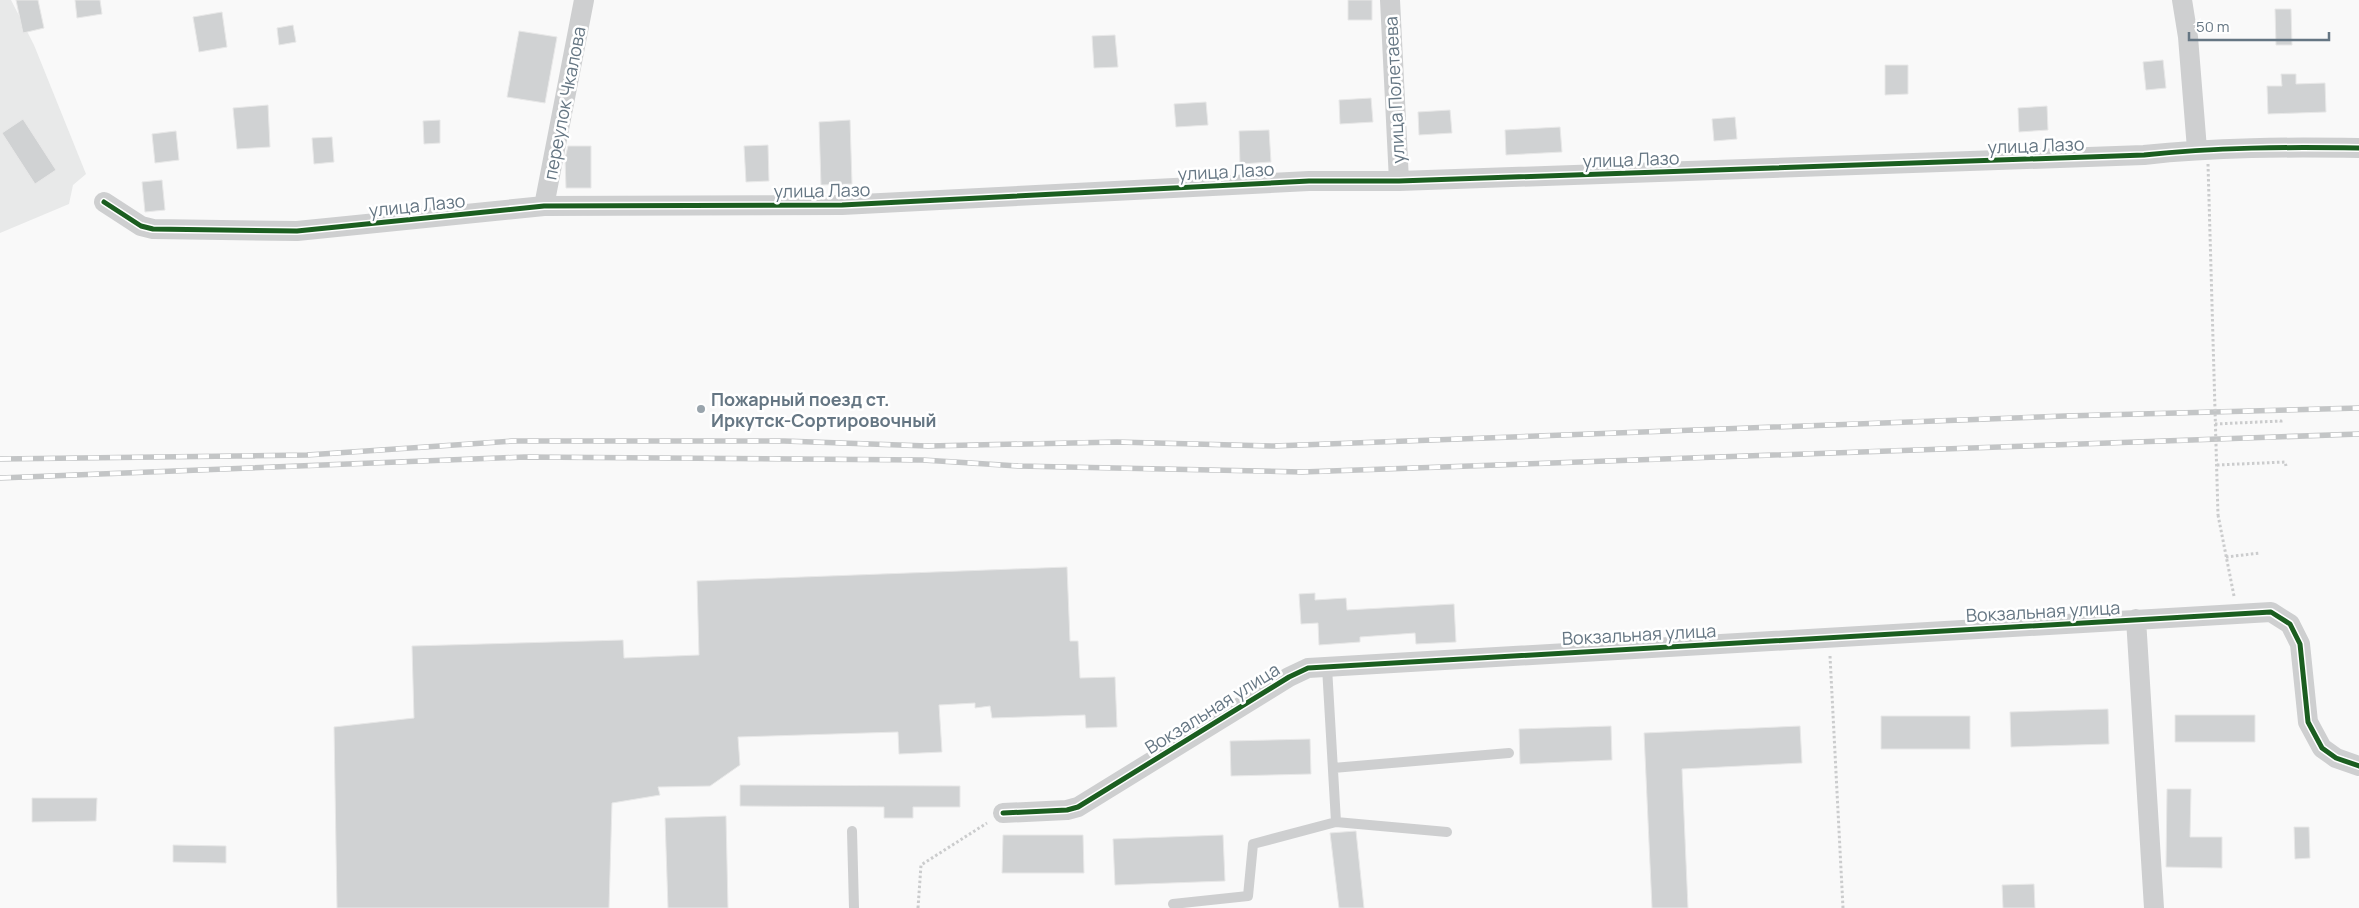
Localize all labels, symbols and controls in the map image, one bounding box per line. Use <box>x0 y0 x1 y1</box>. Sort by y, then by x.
scale bar <box>2189 10 2329 42</box>
street label: улица Полетаева <box>1378 16 1410 164</box>
text: 50 m <box>2196 16 2230 37</box>
street label: переулок Чкалова <box>537 24 591 182</box>
street label: улица Лазо <box>1987 131 2085 159</box>
street label: улица Лазо <box>1582 145 1680 173</box>
street label: улица Лазо <box>1177 156 1275 186</box>
street label: улица Лазо <box>773 177 871 203</box>
street label: улица Лазо <box>368 188 466 222</box>
place label: Пожарный поезд ст. Иркутск-Сортировочный <box>711 387 936 432</box>
marker: Пожарный поезд ст. Иркутск-Сортировочный <box>695 403 707 415</box>
street label: Вокзальная улица <box>1965 595 2121 627</box>
street label: Вокзальная улица <box>1561 618 1717 650</box>
street label: Вокзальная улица <box>1140 657 1284 759</box>

